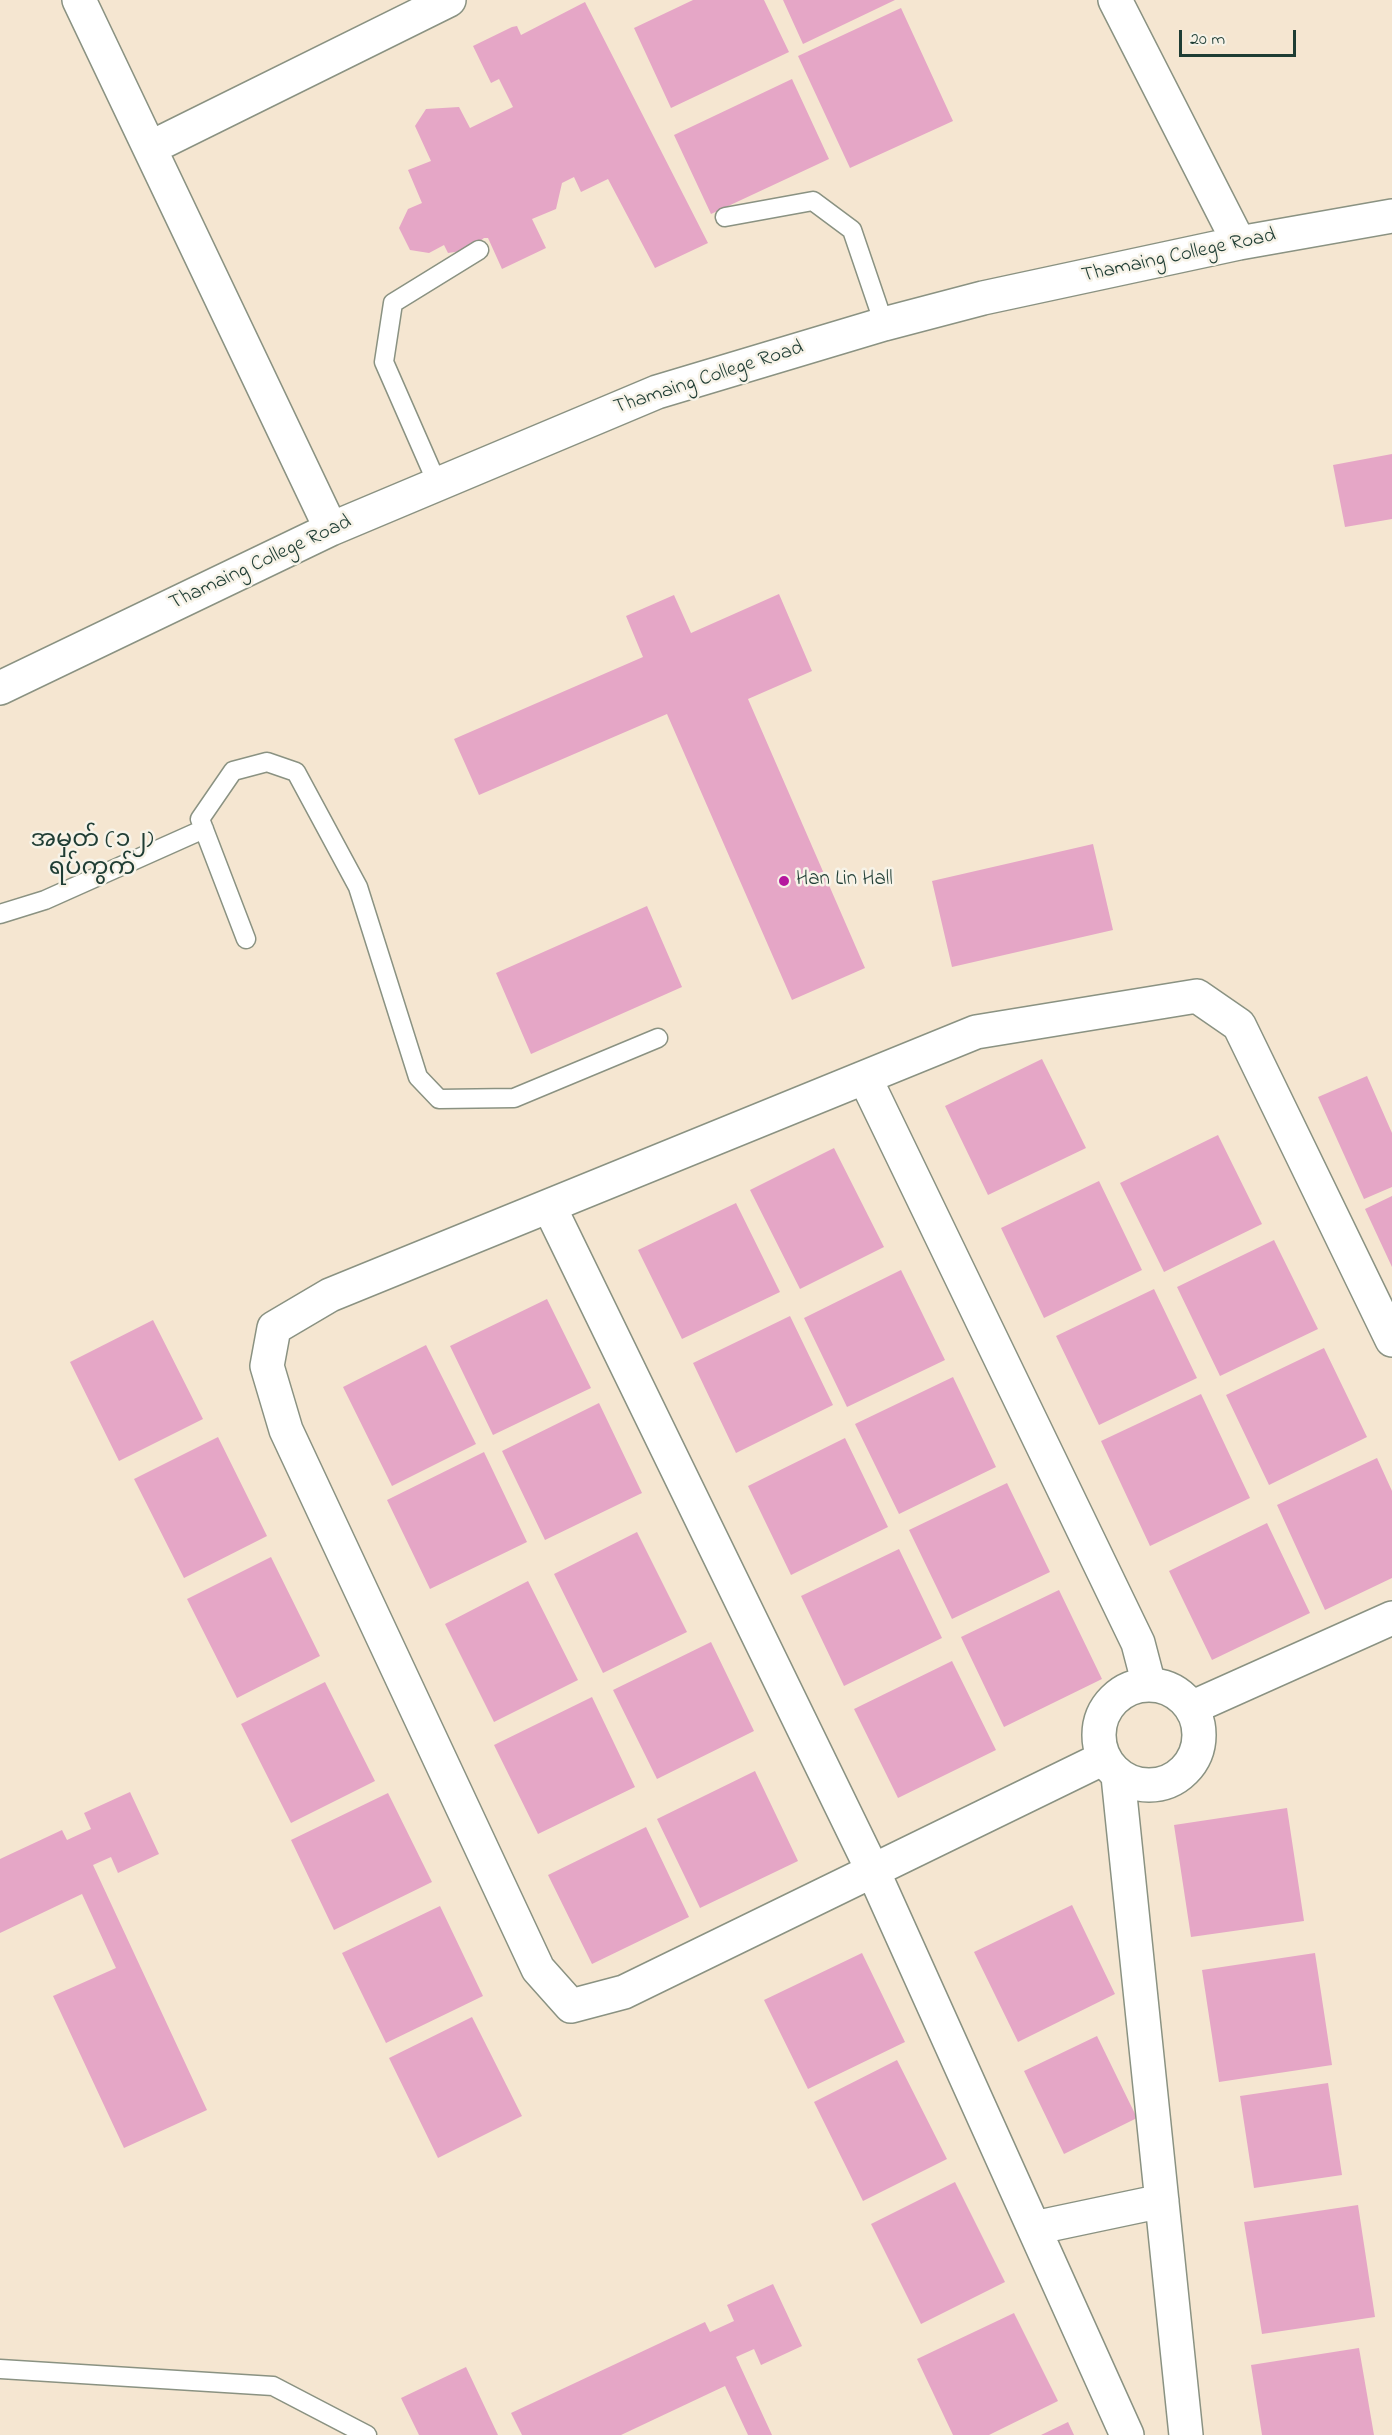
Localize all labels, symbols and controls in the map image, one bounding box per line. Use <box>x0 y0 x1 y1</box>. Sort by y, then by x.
scale bar <box>1182 18 1299 56</box>
text: 20 m <box>1190 27 1225 53</box>
street label: Thamaing College Road <box>1080 224 1278 290</box>
street label: Thamaing College Road <box>611 336 807 422</box>
street label: Thamaing College Road <box>166 511 356 617</box>
district label: အမှတ် (၁၂) ရပ်ကွက် <box>30 828 154 884</box>
place label: Han Lin Hall <box>796 868 893 894</box>
marker: Han Lin Hall <box>777 874 791 888</box>

